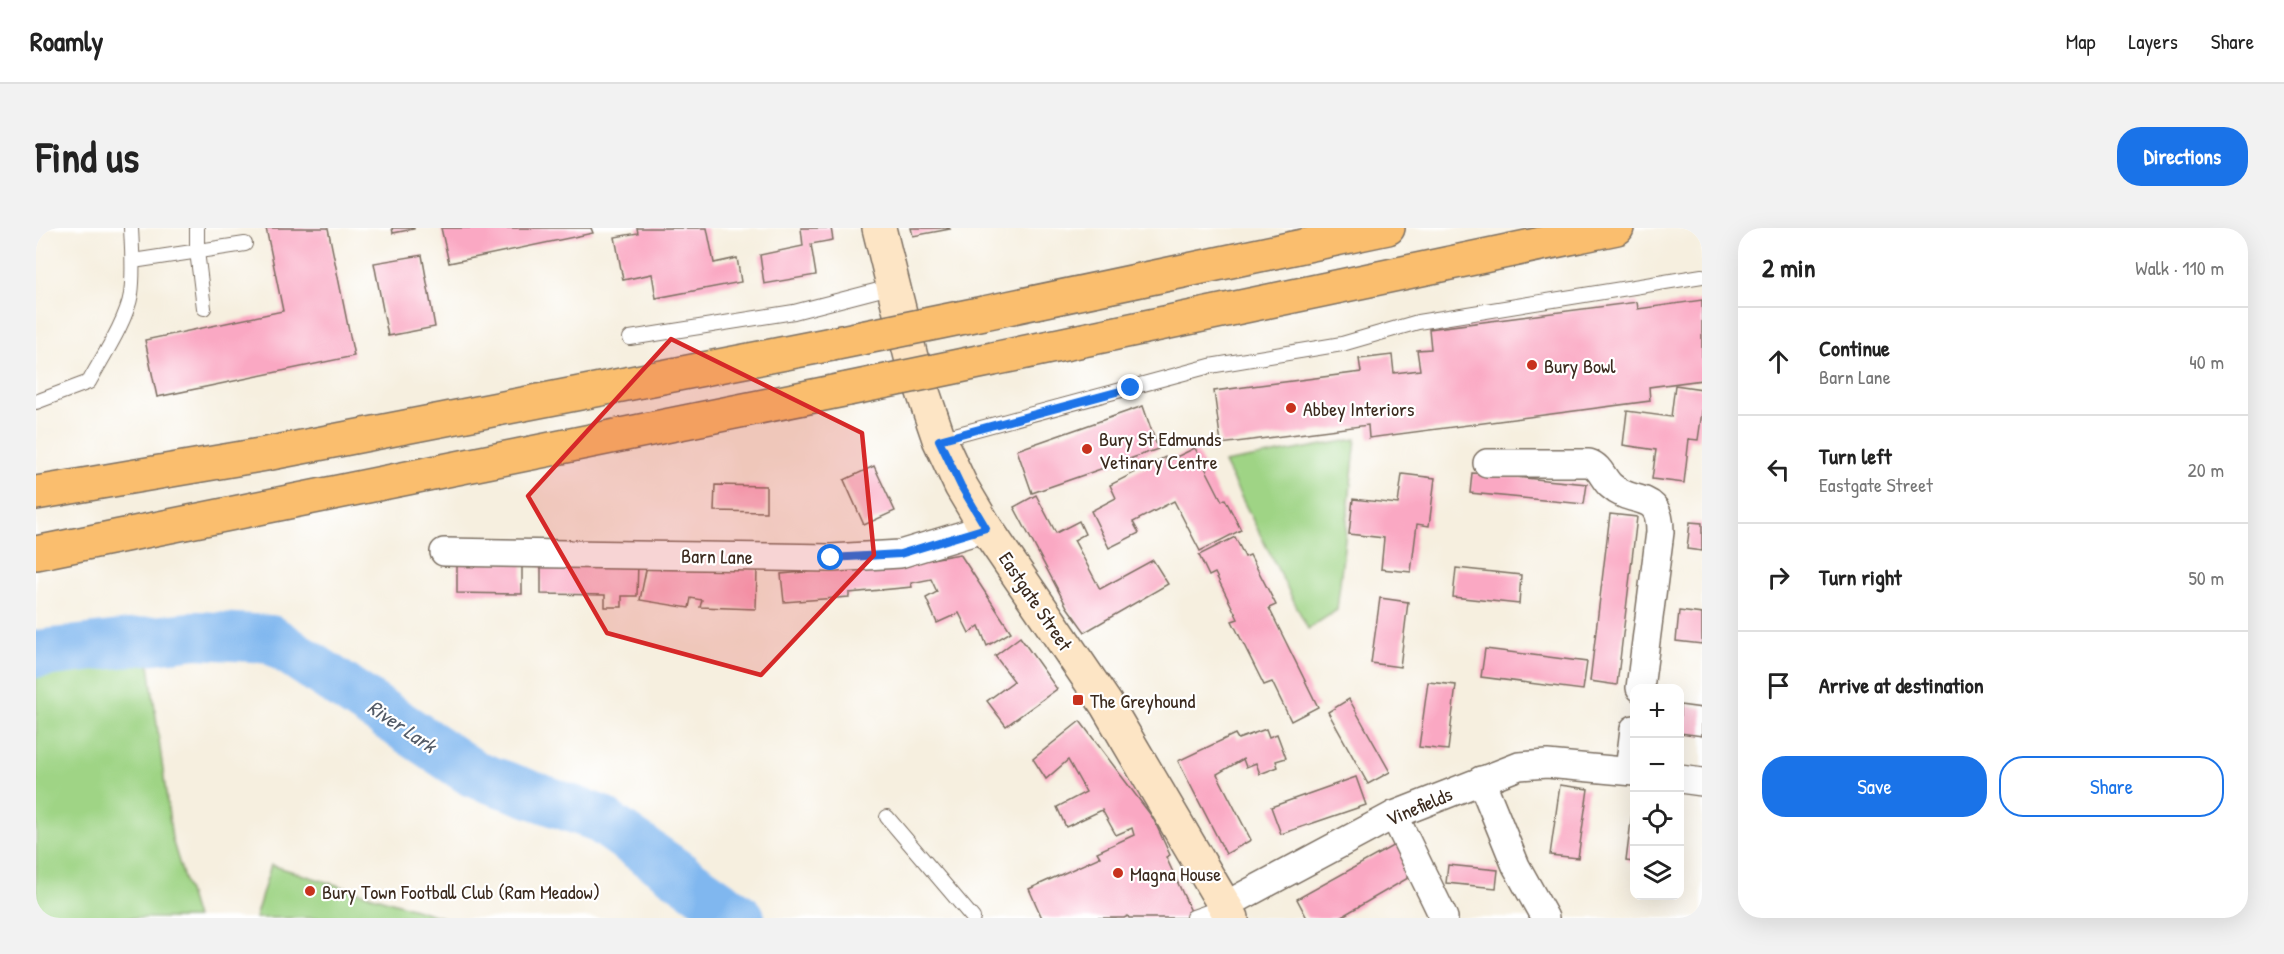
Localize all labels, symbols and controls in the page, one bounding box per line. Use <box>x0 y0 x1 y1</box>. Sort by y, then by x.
text: Roamly <box>30 22 103 60</box>
text: Map <box>2066 27 2095 56</box>
text: Layers <box>2128 27 2178 56</box>
text: Share <box>2211 27 2254 56</box>
button: Directions <box>2117 127 2248 186</box>
text: Find us <box>36 128 139 185</box>
text: 2 min <box>1762 250 1815 285</box>
text: Walk · 110 m <box>2135 254 2224 281</box>
text: Continue <box>1819 333 1890 363</box>
icon: ahead <box>1762 345 1795 378</box>
text: 40 m <box>2189 348 2224 375</box>
place label: Bury Bowl <box>1544 352 1616 379</box>
marker: Bury Bowl <box>1525 358 1539 372</box>
text: Barn Lane <box>1819 363 1891 390</box>
route end <box>1117 374 1143 400</box>
place label: Abbey Interiors <box>1303 395 1415 422</box>
marker: Abbey Interiors <box>1284 401 1298 415</box>
place label: Bury St Edmunds Vetinary Centre <box>1099 425 1222 475</box>
text: Turn left <box>1819 441 1892 471</box>
marker: Bury St Edmunds Vetinary Centre <box>1080 442 1094 456</box>
icon: left <box>1762 453 1795 486</box>
text: 20 m <box>2187 456 2224 483</box>
text: Eastgate Street <box>1819 471 1933 498</box>
street label: Barn Lane <box>681 542 753 570</box>
route start <box>817 544 843 570</box>
street label: Eastgate Street <box>993 546 1080 657</box>
icon: right <box>1762 561 1795 594</box>
text: Turn right <box>1819 562 1902 592</box>
text: 50 m <box>2188 564 2224 591</box>
icon: arrive <box>1762 669 1795 702</box>
text: Arrive at destination <box>1819 670 1984 700</box>
map controls <box>1630 684 1684 900</box>
button: + <box>1630 684 1684 738</box>
place label: The Greyhound <box>1090 687 1196 714</box>
water label: River Lark <box>362 693 444 761</box>
marker: The Greyhound <box>1071 693 1085 707</box>
button: − <box>1630 738 1684 792</box>
button: Save <box>1762 756 1987 817</box>
button: Share <box>1999 756 2224 817</box>
street label: Vinefields <box>1382 780 1457 832</box>
button: locate <box>1630 792 1684 846</box>
button: layers <box>1630 846 1684 900</box>
place label: Magna House <box>1130 860 1221 887</box>
marker: Magna House <box>1111 866 1125 880</box>
place label: Bury Town Football Club (Ram Meadow) <box>322 878 600 905</box>
marker: Bury Town Football Club (Ram Meadow) <box>303 884 317 898</box>

